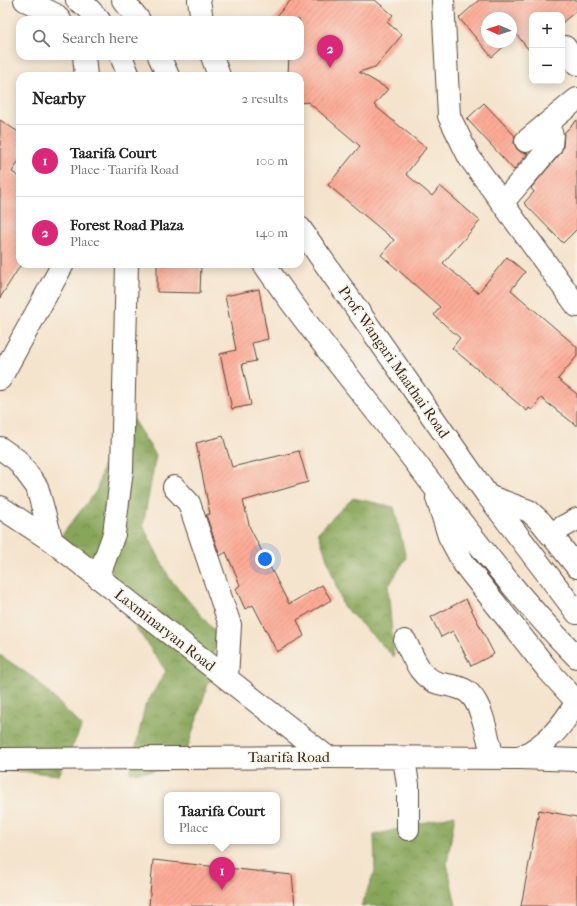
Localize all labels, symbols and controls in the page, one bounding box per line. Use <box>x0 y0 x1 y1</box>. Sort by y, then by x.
north arrow <box>481 12 517 48</box>
map controls <box>529 12 565 84</box>
button: + <box>529 12 565 48</box>
search box <box>16 16 304 60</box>
icon: search <box>30 27 52 49</box>
text: Search here <box>62 29 138 47</box>
pin: 2 <box>317 35 343 68</box>
button: − <box>529 48 565 84</box>
text: Nearby <box>32 88 86 108</box>
text: 2 results <box>242 91 288 106</box>
text: Taarifa Court <box>70 144 157 162</box>
text: 1 <box>43 153 47 168</box>
text: 100 m <box>255 153 288 168</box>
text: Place · Taarifa Road <box>70 162 179 177</box>
text: Forest Road Plaza <box>70 216 184 234</box>
text: 2 <box>42 225 48 240</box>
text: 140 m <box>255 225 288 240</box>
text: Place <box>70 234 100 249</box>
street label: Prof. Wangari Maathai Road <box>335 282 454 442</box>
your location <box>255 549 275 569</box>
street label: Laxminaryan Road <box>111 585 220 675</box>
street label: Taarifa Road <box>248 748 331 766</box>
popup <box>164 792 280 844</box>
text: Taarifa Court <box>179 802 265 820</box>
text: Place <box>179 820 208 835</box>
pin: 1 <box>209 857 235 890</box>

